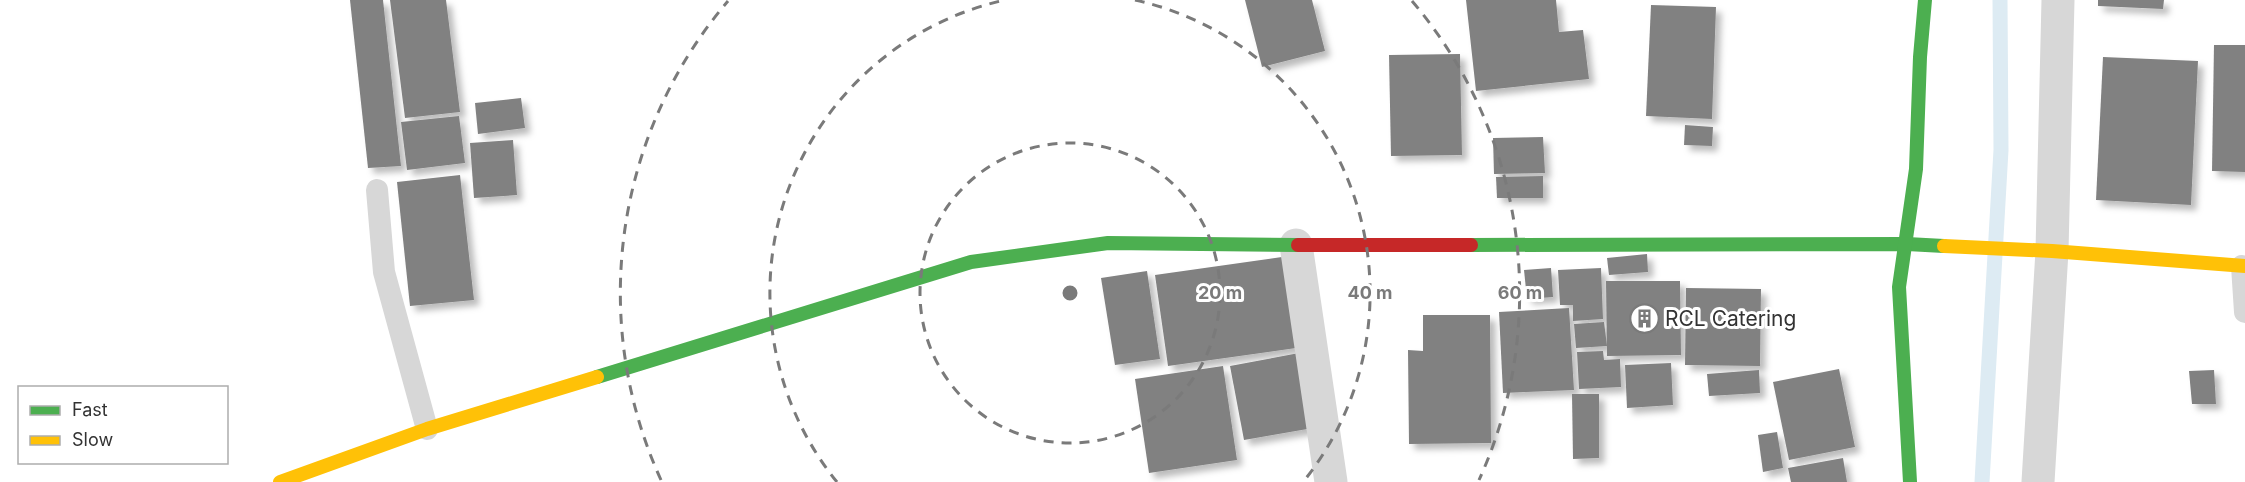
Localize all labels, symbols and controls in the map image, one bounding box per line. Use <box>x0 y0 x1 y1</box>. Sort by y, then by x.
text: 20 m <box>1198 282 1242 303</box>
text: 40 m <box>1348 282 1393 303</box>
text: 60 m <box>1498 282 1542 303</box>
centre of rings <box>1060 283 1080 303</box>
building icon: RCL Catering <box>1628 302 1660 334</box>
place label: RCL Catering <box>1665 306 1796 331</box>
legend <box>18 386 228 464</box>
text: Fast <box>72 399 108 420</box>
text: Slow <box>72 429 113 450</box>

